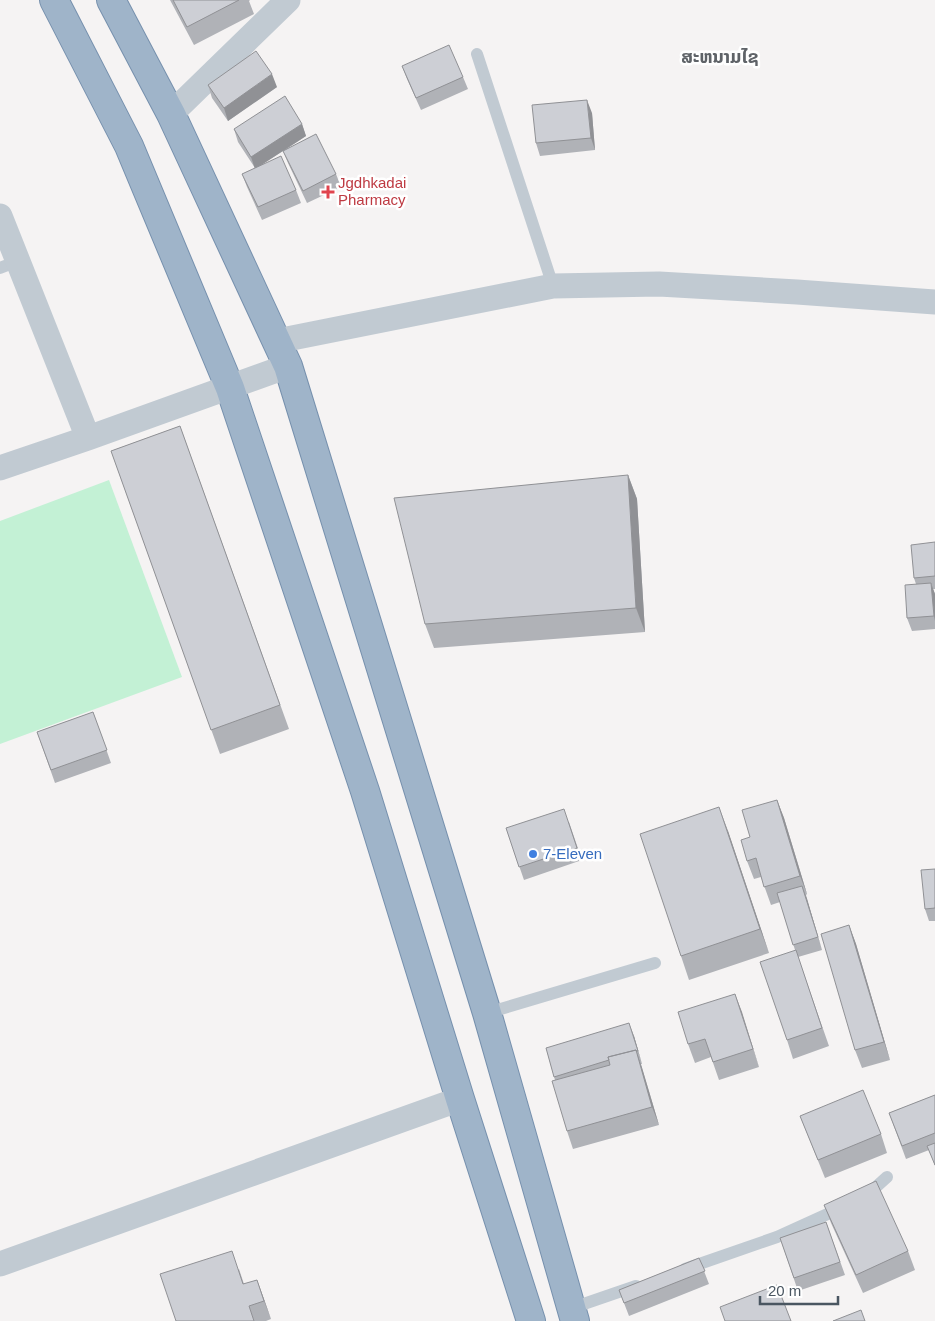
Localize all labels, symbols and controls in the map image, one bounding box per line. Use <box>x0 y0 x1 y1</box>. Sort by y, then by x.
district label: ສະຫນາມໄຊ <box>681 47 759 67</box>
place label: Jgdhkadai Pharmacy <box>338 174 406 208</box>
marker: Jgdhkadai Pharmacy <box>322 186 334 198</box>
place label: 7-Eleven <box>543 845 602 862</box>
marker: 7-Eleven <box>527 848 539 860</box>
scale bar <box>760 1274 838 1306</box>
text: 20 m <box>768 1282 801 1299</box>

